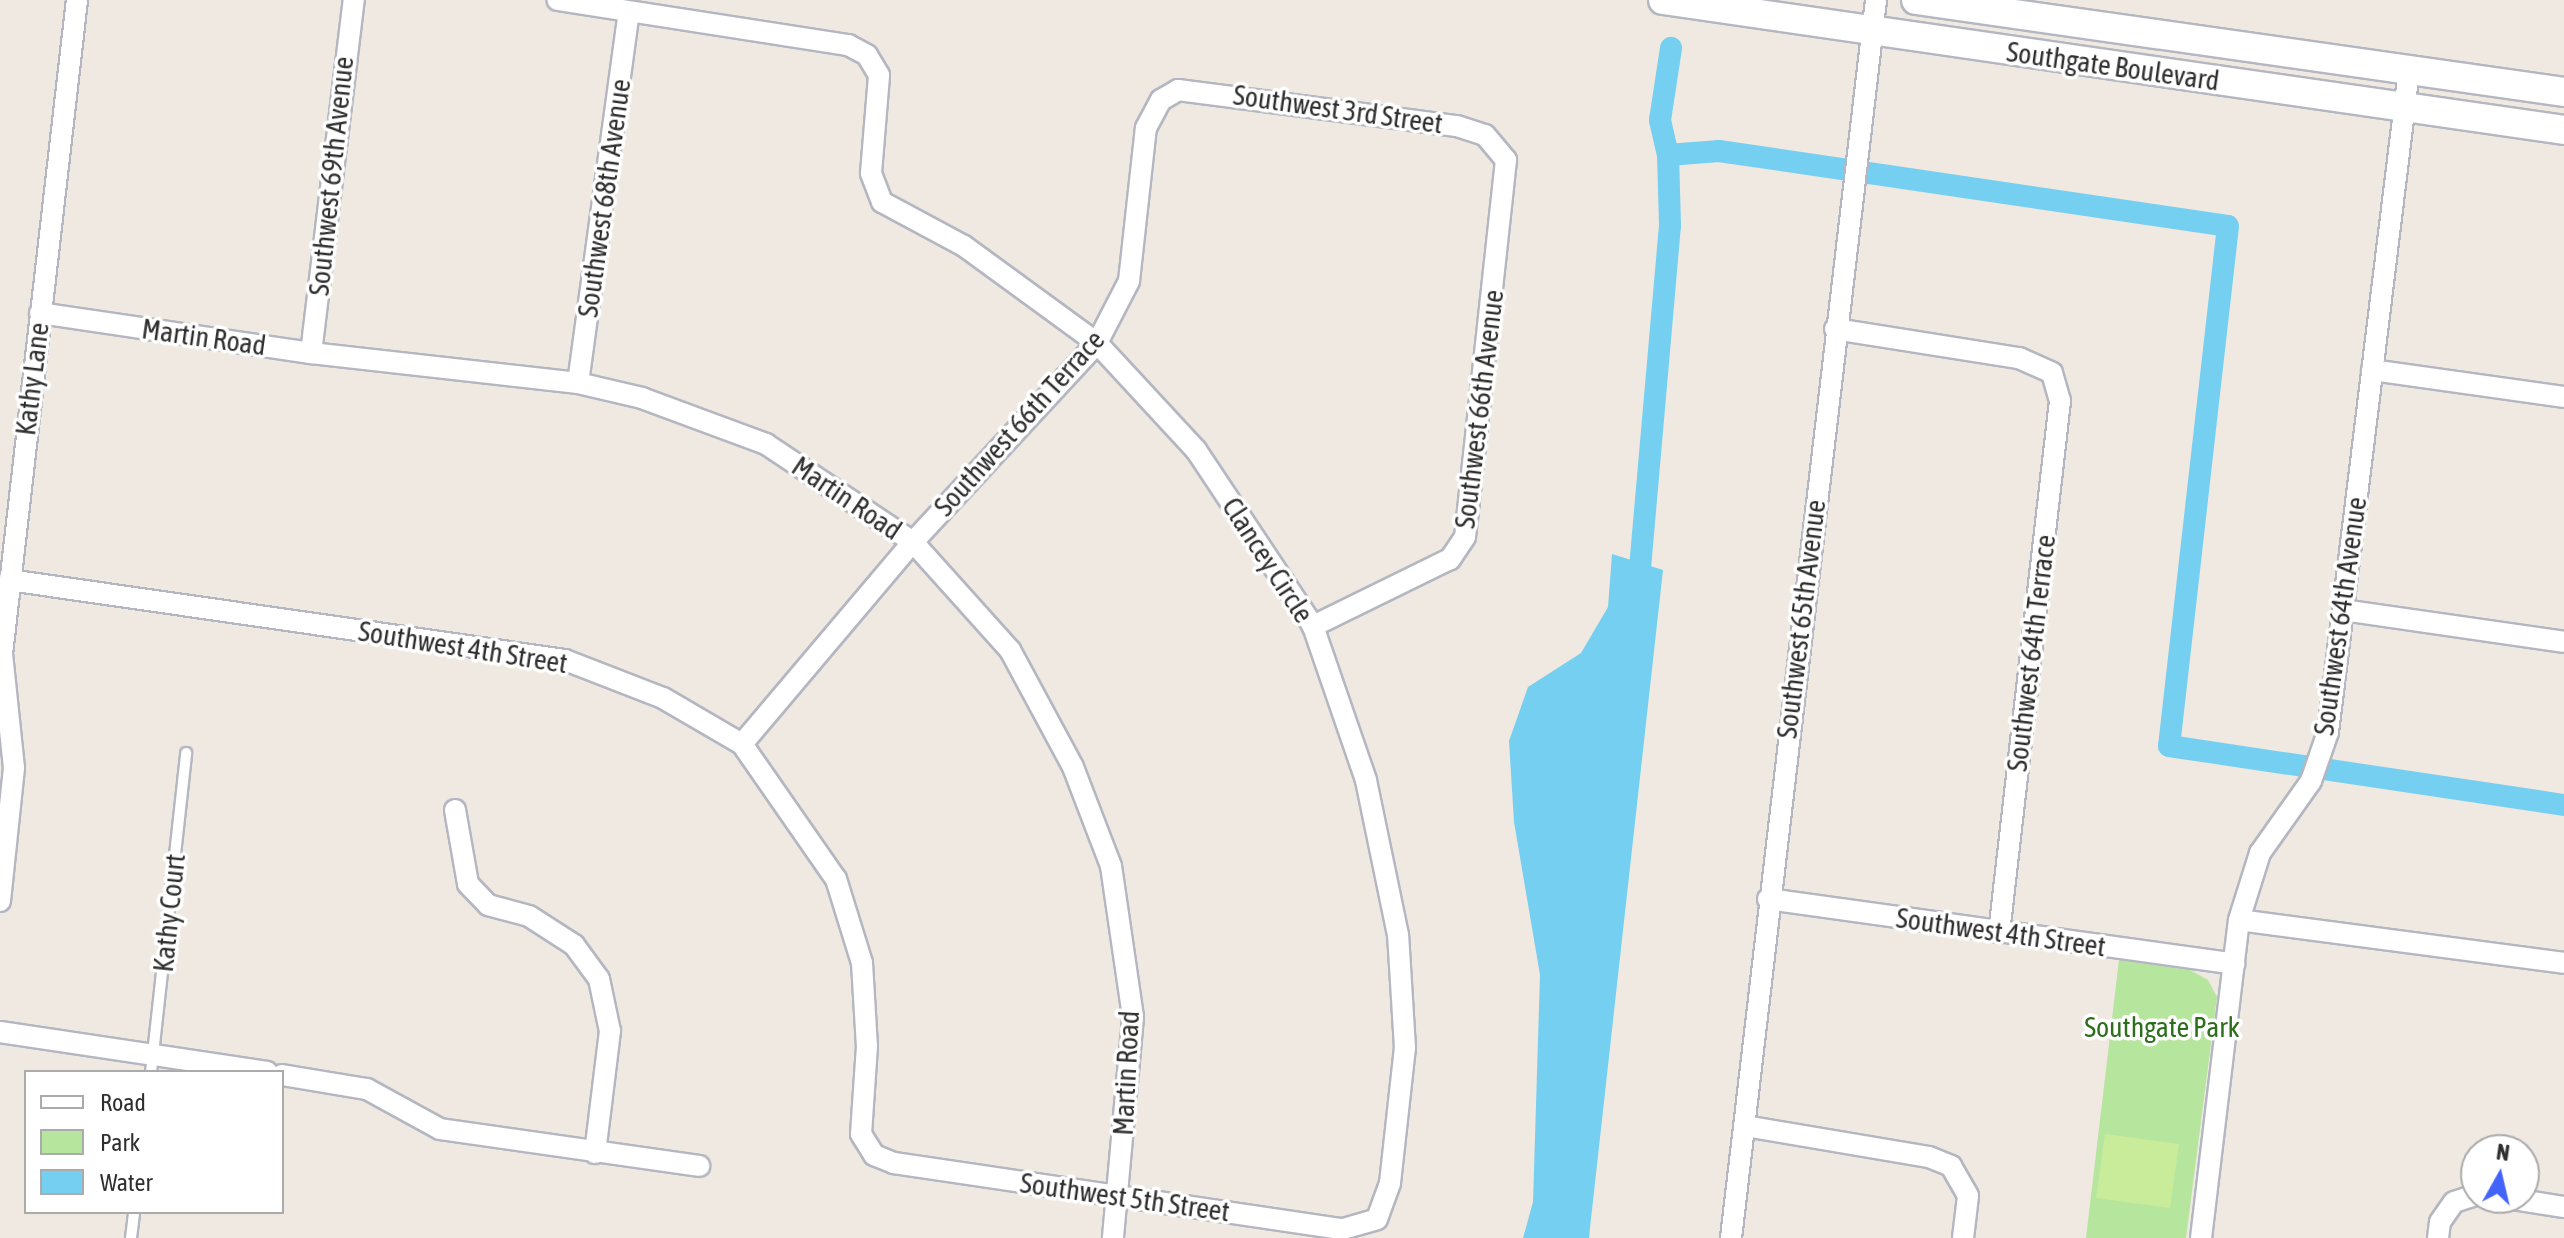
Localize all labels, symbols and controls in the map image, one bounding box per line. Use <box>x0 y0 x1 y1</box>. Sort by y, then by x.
street label: Southgate Boulevard <box>2005 34 2221 98</box>
street label: Southwest 69th Avenue <box>302 55 360 297</box>
street label: Southwest 68th Avenue <box>571 77 637 319</box>
street label: Southwest 3rd Street <box>1231 78 1445 140</box>
street label: Southwest 66th Avenue <box>1448 288 1510 530</box>
street label: Martin Road <box>140 312 268 362</box>
street label: Kathy Lane <box>8 321 56 437</box>
street label: Southwest 66th Terrace <box>927 323 1111 523</box>
street label: Martin Road <box>786 449 908 547</box>
street label: Clancey Circle <box>1215 491 1321 629</box>
street label: Southwest 64th Avenue <box>2307 495 2373 737</box>
street label: Southwest 65th Avenue <box>1770 498 1832 740</box>
street label: Southwest 64th Terrace <box>2000 533 2062 773</box>
street label: Southwest 4th Street <box>356 614 570 680</box>
street label: Kathy Court <box>146 852 192 974</box>
street label: Southwest 4th Street <box>1894 901 2108 963</box>
street label: Martin Road <box>1106 1010 1146 1136</box>
park label: Southgate Park <box>2084 1010 2240 1044</box>
legend <box>24 1070 284 1214</box>
text: Road <box>100 1089 146 1116</box>
text: Park <box>100 1129 140 1156</box>
north arrow <box>2460 1134 2540 1214</box>
text: N <box>2495 1138 2511 1166</box>
street label: Southwest 5th Street <box>1018 1166 1232 1228</box>
text: Water <box>100 1169 153 1196</box>

